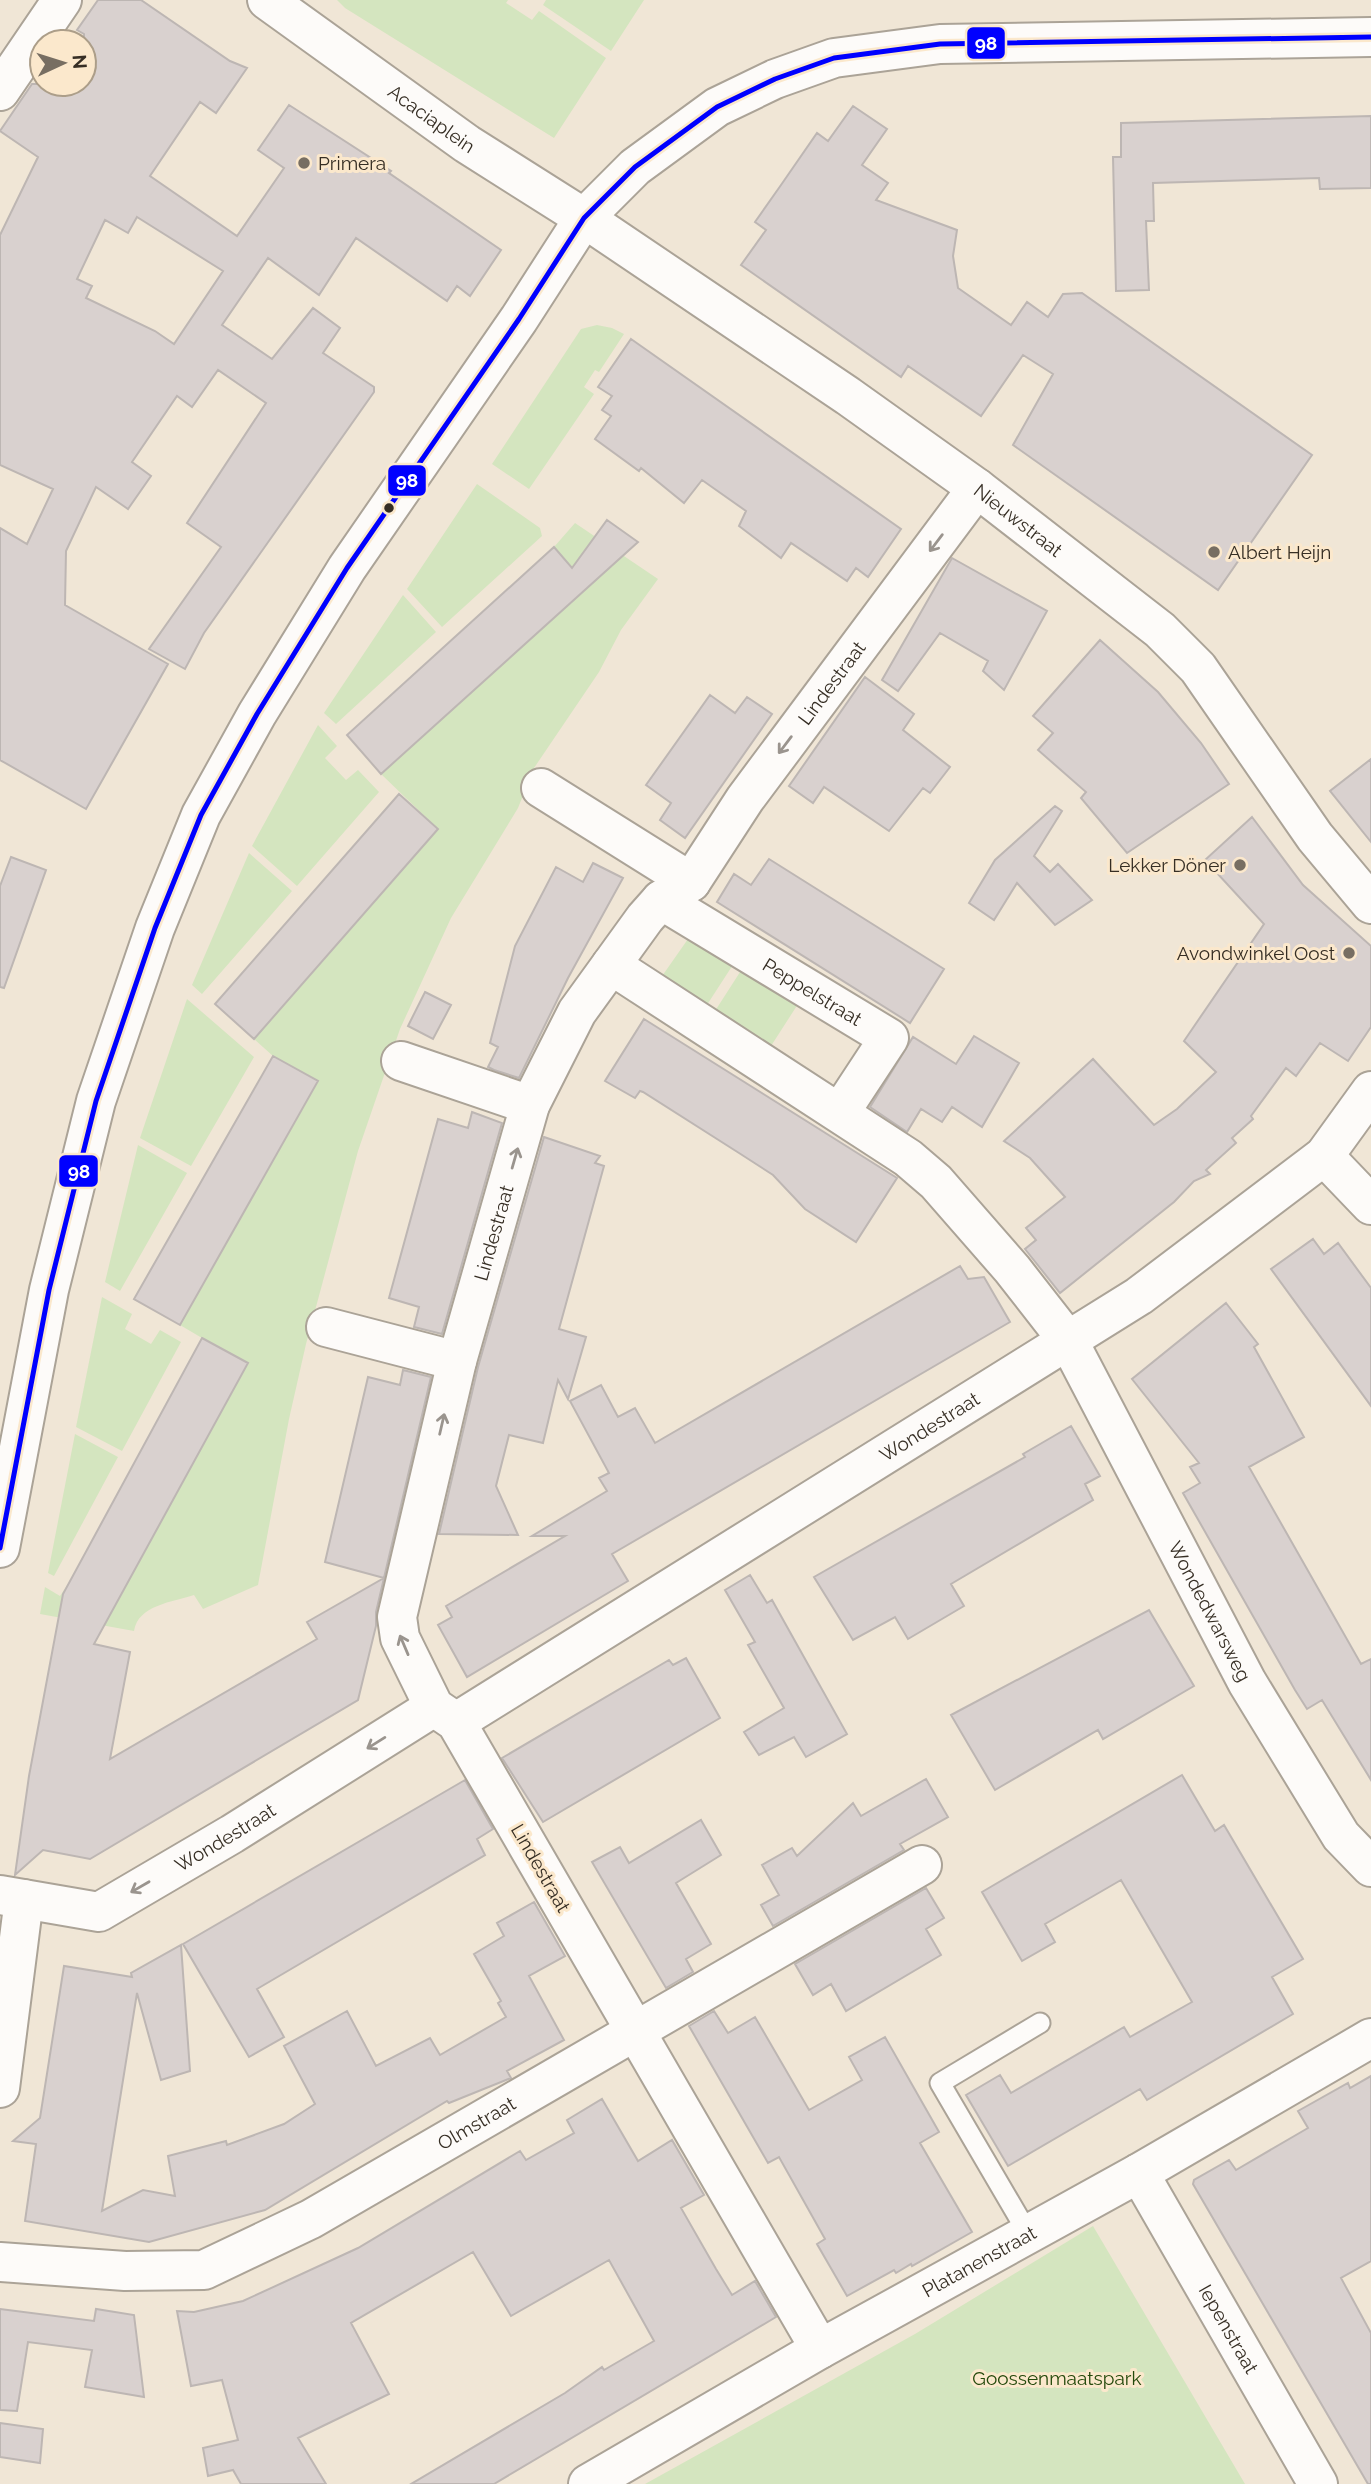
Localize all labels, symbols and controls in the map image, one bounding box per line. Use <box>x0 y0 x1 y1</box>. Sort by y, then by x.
line badge: 98 <box>966 26 1006 60</box>
north arrow <box>28 28 98 98</box>
text: 98 <box>975 32 997 54</box>
text: N <box>68 54 91 70</box>
street label: Acaciaplein <box>384 80 479 157</box>
place label: Primera <box>318 152 386 174</box>
marker: Primera <box>296 155 312 171</box>
line badge: 98 <box>387 464 427 497</box>
text: 98 <box>396 469 418 491</box>
street label: Nieuwstraat <box>970 479 1067 562</box>
unlabelled marker <box>382 501 396 515</box>
one-way arrow <box>928 533 943 552</box>
place label: Albert Heijn <box>1228 541 1331 563</box>
marker: Albert Heijn <box>1206 544 1222 560</box>
street label: Lindestraat <box>793 636 870 729</box>
one-way arrow <box>778 735 793 754</box>
place label: Lekker Döner <box>1108 854 1226 876</box>
marker: Lekker Döner <box>1232 857 1248 873</box>
place label: Avondwinkel Oost <box>1177 942 1336 964</box>
marker: Avondwinkel Oost <box>1341 945 1357 961</box>
street label: Peppelstraat <box>759 953 866 1030</box>
one-way arrow <box>510 1147 523 1169</box>
line badge: 98 <box>58 1154 99 1188</box>
text: 98 <box>68 1160 90 1182</box>
street label: Lindestraat <box>469 1182 518 1283</box>
street label: Wondestraat <box>876 1387 984 1466</box>
one-way arrow <box>436 1413 449 1436</box>
street label: Wondedwarsweg <box>1164 1537 1256 1685</box>
one-way arrow <box>397 1635 410 1656</box>
one-way arrow <box>367 1736 386 1750</box>
street label: Wondestraat <box>171 1798 280 1876</box>
street label: Lindestraat <box>507 1820 575 1917</box>
one-way arrow <box>131 1881 151 1895</box>
street label: Olmstraat <box>434 2092 520 2154</box>
street label: Platanenstraat <box>918 2221 1040 2301</box>
street label: Iepenstraat <box>1195 2281 1263 2378</box>
park label: Goossenmaatspark <box>972 2367 1142 2389</box>

